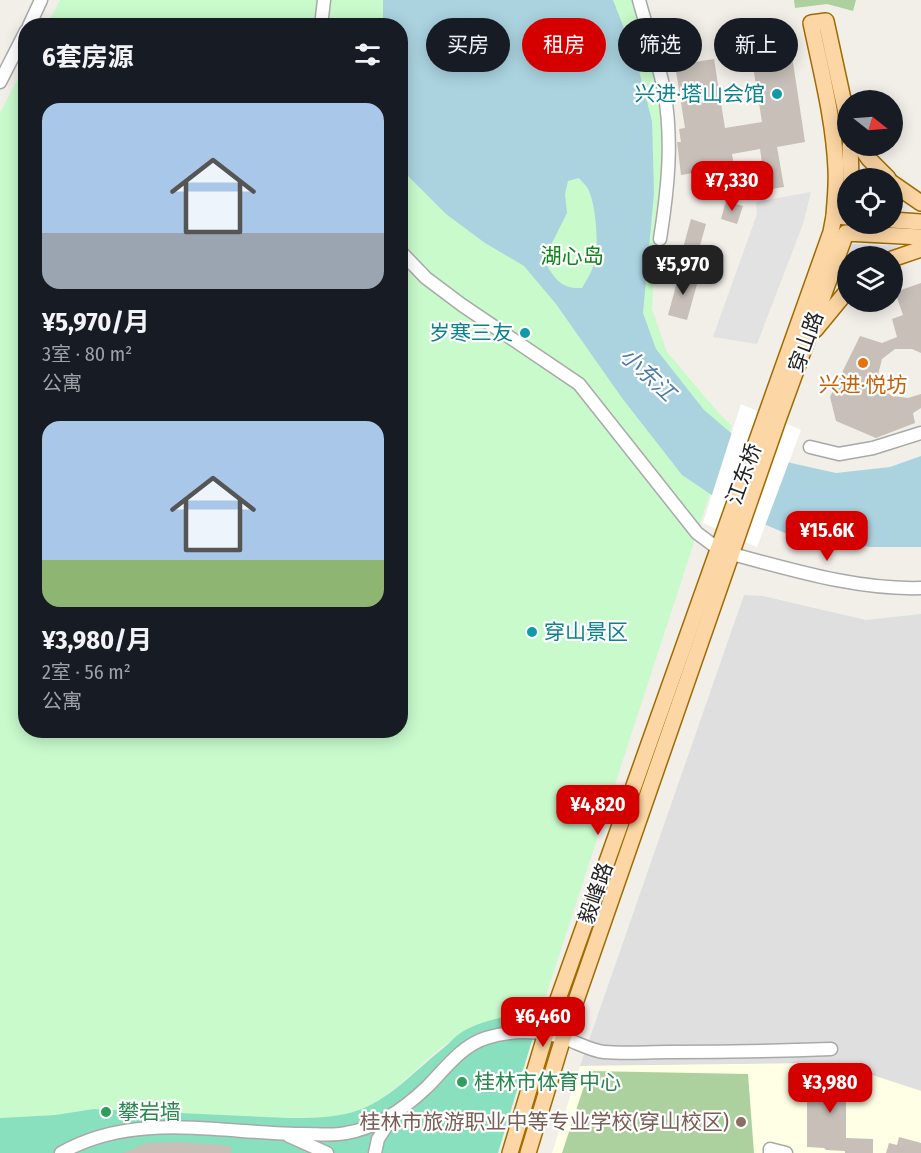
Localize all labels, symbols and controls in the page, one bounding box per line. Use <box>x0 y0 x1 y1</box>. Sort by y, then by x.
chip: 买房 <box>426 18 510 72</box>
chip: 租房 <box>522 18 606 72</box>
chip: 筛选 <box>618 18 702 72</box>
chip: 新上 <box>714 18 798 72</box>
icon: filters <box>351 38 384 71</box>
text: 6套房源 <box>42 42 134 73</box>
place label: 兴进·塔山会馆 <box>635 81 765 107</box>
marker: 兴进·塔山会馆 <box>770 87 784 101</box>
north arrow <box>837 90 903 156</box>
map controls <box>837 90 903 312</box>
icon: home <box>159 142 267 250</box>
pin: ¥7,330 <box>683 161 781 212</box>
text: ¥7,330 <box>705 168 759 192</box>
button: locate <box>837 168 903 234</box>
park label: 湖心岛 <box>541 243 604 269</box>
pin: ¥5,970 <box>634 245 732 296</box>
button: layers <box>837 246 903 312</box>
text: ¥5,970 <box>656 252 710 276</box>
text: ¥5,970/月 <box>42 307 150 338</box>
street label: 穿山路 <box>783 308 829 376</box>
place label: 岁寒三友 <box>429 320 513 346</box>
marker: 岁寒三友 <box>518 326 532 340</box>
text: 3室 · 80 m² <box>42 342 132 366</box>
water label: 小东江 <box>614 342 682 408</box>
marker: 兴进·悦坊 <box>856 356 870 370</box>
text: 公寓 <box>42 371 82 395</box>
place label: 兴进·悦坊 <box>819 372 907 398</box>
street label: 江东桥 <box>721 440 767 508</box>
icon: home <box>159 460 267 568</box>
pin: ¥15.6K <box>778 511 876 562</box>
text: ¥15.6K <box>800 518 854 542</box>
place label: 穿山景区 <box>544 619 628 645</box>
text: ¥3,980/月 <box>42 625 152 656</box>
marker: 穿山景区 <box>525 625 539 639</box>
text: 2室 · 56 m² <box>42 660 131 684</box>
text: 公寓 <box>42 689 82 713</box>
pin: ¥4,820 <box>549 785 647 836</box>
text: ¥4,820 <box>570 792 626 816</box>
street label: 毅峰路 <box>573 859 619 927</box>
pin: ¥6,460 <box>494 997 592 1048</box>
text: ¥6,460 <box>515 1004 571 1028</box>
pin: ¥3,980 <box>781 1063 879 1114</box>
place label: 桂林市体育中心 <box>474 1069 621 1095</box>
text: ¥3,980 <box>802 1070 858 1094</box>
marker: 桂林市体育中心 <box>455 1075 469 1089</box>
place label: 攀岩墙 <box>118 1099 181 1125</box>
marker: 攀岩墙 <box>99 1105 113 1119</box>
place label: 桂林市旅游职业中等专业学校(穿山校区) <box>360 1109 729 1135</box>
marker: 桂林市旅游职业中等专业学校(穿山校区) <box>734 1115 748 1129</box>

